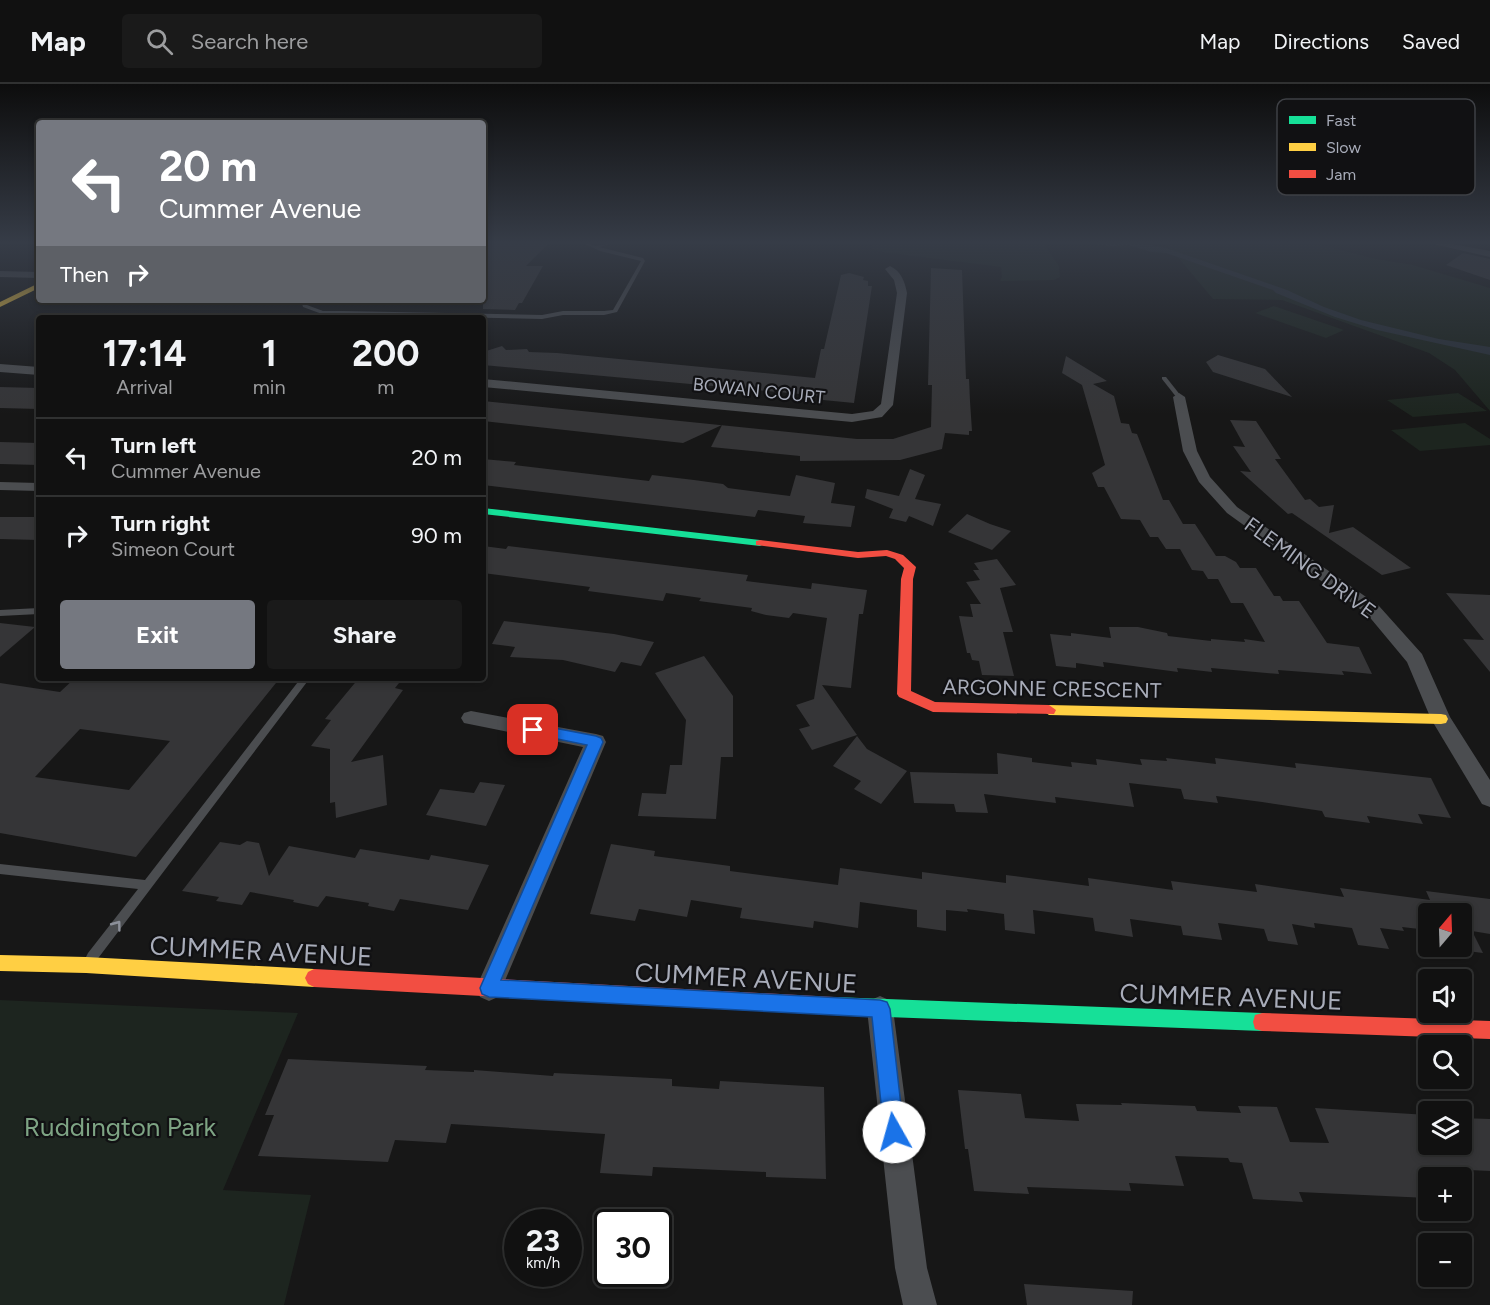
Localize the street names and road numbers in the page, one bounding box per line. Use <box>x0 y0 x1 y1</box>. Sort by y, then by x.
street label: BOWAN COURT <box>692 373 826 409</box>
street label: FLEMING DRIVE <box>1240 512 1381 624</box>
street label: ARGONNE CRESCENT <box>942 674 1162 703</box>
street label: CUMMER AVENUE <box>149 929 373 973</box>
street label: CUMMER AVENUE <box>634 956 858 1000</box>
street label: CUMMER AVENUE <box>1119 977 1343 1017</box>

